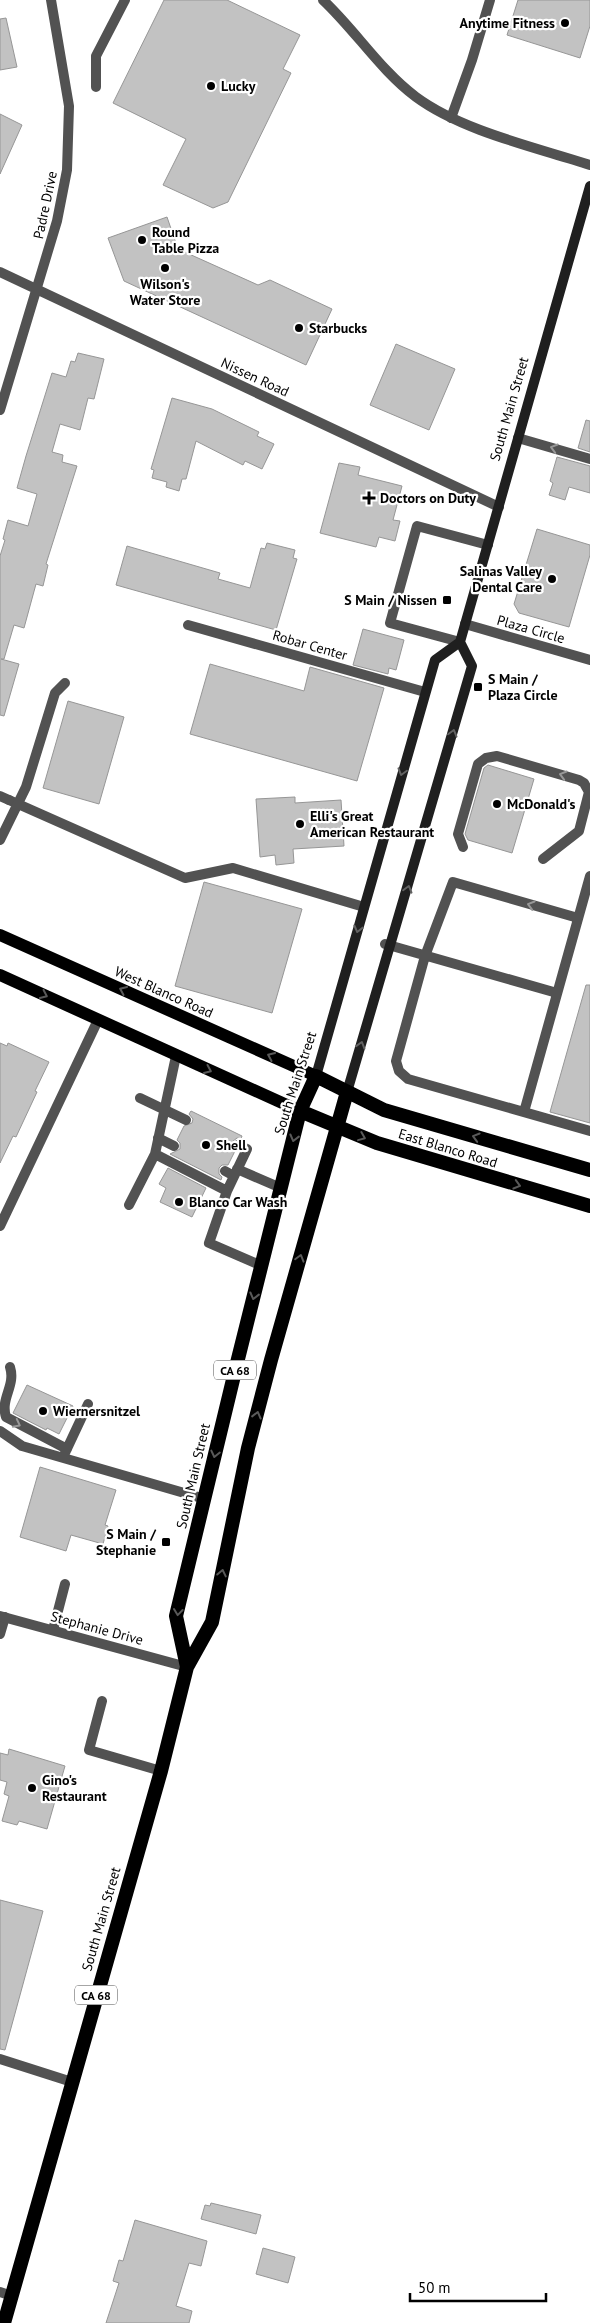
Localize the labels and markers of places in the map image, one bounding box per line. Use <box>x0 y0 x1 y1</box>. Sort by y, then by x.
place label: Anytime Fitness <box>460 14 555 32</box>
marker: Anytime Fitness <box>559 17 571 29</box>
place label: Lucky <box>221 77 256 95</box>
marker: Lucky <box>205 80 217 92</box>
place label: Round Table Pizza <box>152 223 219 257</box>
marker: Round Table Pizza <box>136 234 148 246</box>
marker: Wilson's Water Store <box>159 262 171 274</box>
place label: Wilson's Water Store <box>130 275 200 309</box>
place label: Starbucks <box>309 319 367 337</box>
marker: Starbucks <box>293 322 305 334</box>
place label: Doctors on Duty <box>380 489 476 507</box>
marker: Doctors on Duty <box>362 491 376 505</box>
place label: Salinas Valley Dental Care <box>460 562 542 596</box>
marker: Salinas Valley Dental Care <box>546 573 558 585</box>
place label: S Main / Nissen <box>344 591 437 609</box>
marker: S Main / Nissen <box>441 594 453 606</box>
place label: S Main / Plaza Circle <box>488 670 558 704</box>
marker: S Main / Plaza Circle <box>472 681 484 693</box>
place label: McDonald's <box>507 795 576 813</box>
marker: McDonald's <box>491 798 503 810</box>
place label: Elli's Great American Restaurant <box>310 807 434 841</box>
marker: Elli's Great American Restaurant <box>294 818 306 830</box>
place label: Shell <box>216 1136 247 1154</box>
marker: Shell <box>200 1139 212 1151</box>
place label: Blanco Car Wash <box>189 1193 287 1211</box>
marker: Blanco Car Wash <box>173 1196 185 1208</box>
place label: Wiernersnitzel <box>53 1402 141 1420</box>
marker: Wiernersnitzel <box>37 1405 49 1417</box>
place label: S Main / Stephanie <box>96 1525 157 1559</box>
marker: S Main / Stephanie <box>160 1536 172 1548</box>
place label: Gino's Restaurant <box>42 1771 107 1805</box>
marker: Gino's Restaurant <box>26 1782 38 1794</box>

